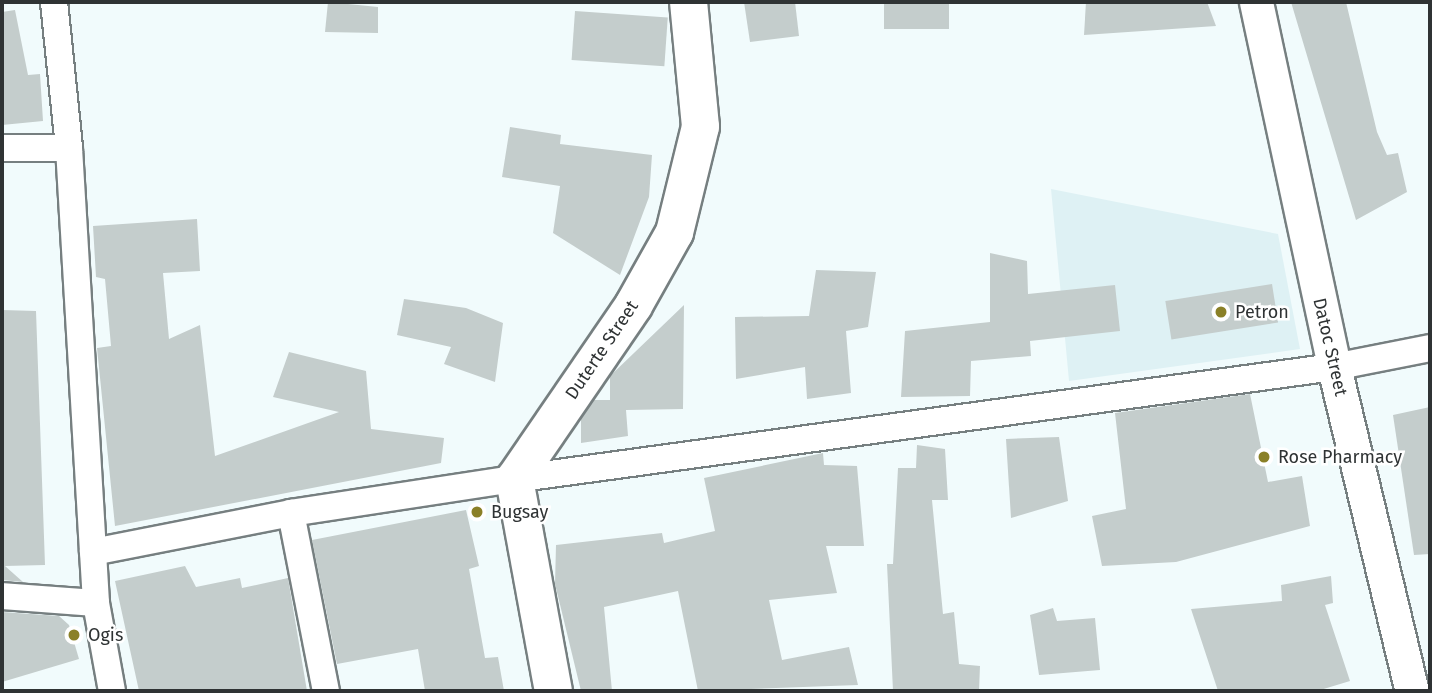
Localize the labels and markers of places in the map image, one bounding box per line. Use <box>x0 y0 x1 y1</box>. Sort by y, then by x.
place label: Petron <box>1235 301 1289 323</box>
marker: Petron <box>1213 304 1229 320</box>
place label: Rose Pharmacy <box>1278 446 1402 468</box>
marker: Rose Pharmacy <box>1256 449 1272 465</box>
place label: Bugsay <box>491 501 548 523</box>
marker: Bugsay <box>469 504 485 520</box>
place label: Ogis <box>88 624 123 646</box>
marker: Ogis <box>66 627 82 643</box>

